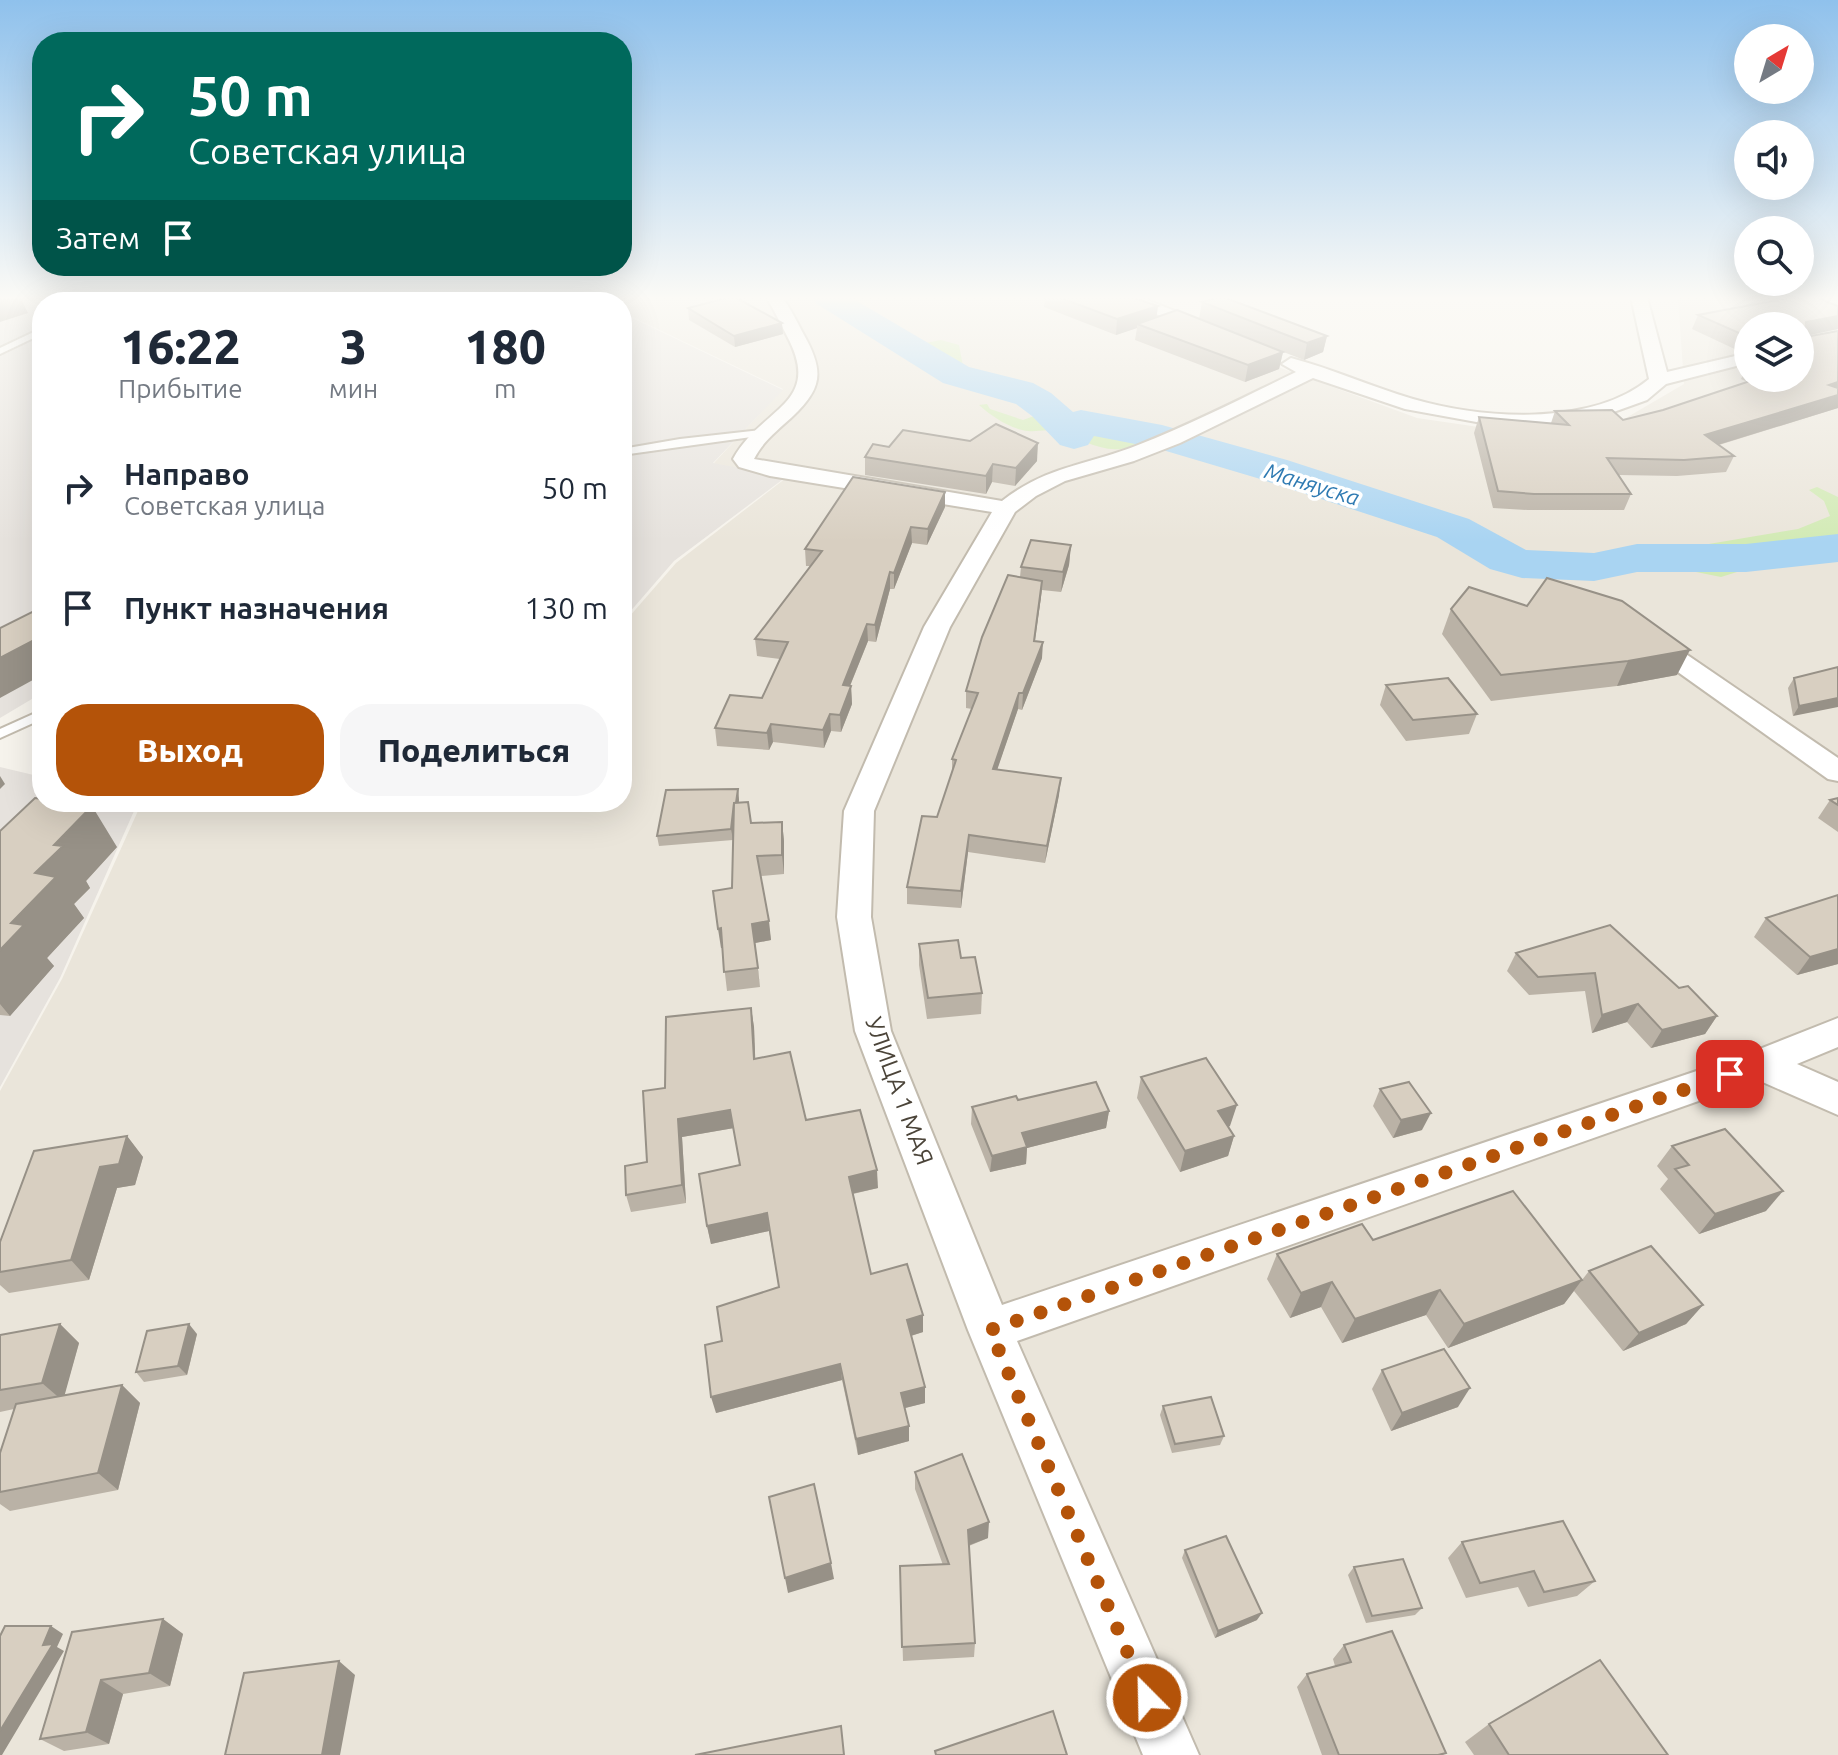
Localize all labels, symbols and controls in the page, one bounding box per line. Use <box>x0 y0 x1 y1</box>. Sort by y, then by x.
north arrow <box>1734 24 1814 104</box>
map controls <box>1734 24 1814 392</box>
icon: right <box>56 64 160 168</box>
text: 50 m <box>188 64 313 127</box>
button: sound <box>1734 120 1814 200</box>
text: Советская улица <box>188 130 467 171</box>
icon: arrive <box>156 216 200 260</box>
button: search <box>1734 216 1814 296</box>
text: Затем <box>56 221 140 255</box>
button: layers <box>1734 312 1814 392</box>
text: 16:22 <box>120 319 240 373</box>
text: 3 <box>340 319 367 373</box>
text: 180 <box>465 319 546 373</box>
text: Прибытие <box>118 374 243 403</box>
text: мин <box>329 374 378 403</box>
text: m <box>494 374 516 403</box>
text: Направо <box>124 457 250 491</box>
water label: Маняуска <box>1262 457 1363 510</box>
icon: right <box>56 466 100 510</box>
text: 50 m <box>541 471 608 505</box>
text: Советская улица <box>124 491 325 520</box>
icon: arrive <box>56 586 100 630</box>
text: Пункт назначения <box>124 591 389 625</box>
text: 130 m <box>524 591 608 625</box>
button: Выход <box>56 704 324 796</box>
button: Поделиться <box>340 704 608 796</box>
street label: УЛИЦА 1 МАЯ <box>860 1013 939 1168</box>
pin <box>1696 1040 1764 1108</box>
icon: arrive <box>1708 1052 1752 1096</box>
position arrow <box>1105 1656 1189 1740</box>

